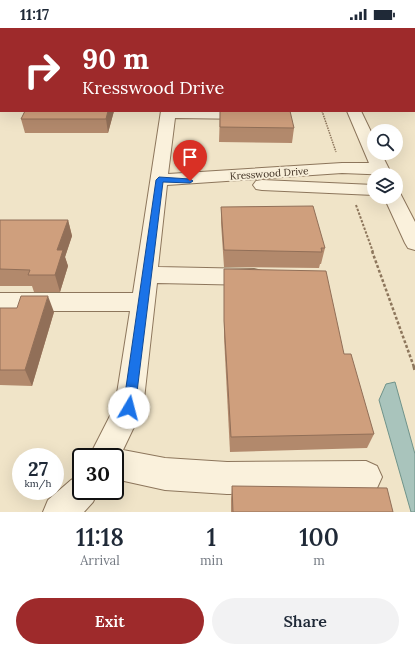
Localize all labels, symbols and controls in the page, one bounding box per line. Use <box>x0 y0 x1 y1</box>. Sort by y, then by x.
text: 11:17 <box>20 5 49 24</box>
text: 90 m <box>82 41 149 77</box>
icon: right <box>16 44 68 96</box>
text: Kresswood Drive <box>82 76 224 99</box>
map controls <box>367 124 403 204</box>
button: search <box>367 124 403 160</box>
pin <box>173 140 207 181</box>
icon: arrive <box>179 146 201 168</box>
street label: Kresswood Drive <box>229 164 309 183</box>
button: layers <box>367 168 403 204</box>
position arrow <box>108 387 150 429</box>
speed limit sign: 30 <box>72 448 124 500</box>
text: 27 <box>28 456 48 481</box>
text: km/h <box>24 477 52 490</box>
text: 11:18 <box>76 522 124 553</box>
text: 1 <box>207 522 216 553</box>
text: 100 <box>299 522 339 553</box>
text: Arrival <box>80 552 120 569</box>
text: min <box>200 552 223 569</box>
text: m <box>313 552 325 569</box>
button: Exit <box>16 598 204 644</box>
button: Share <box>212 598 399 644</box>

